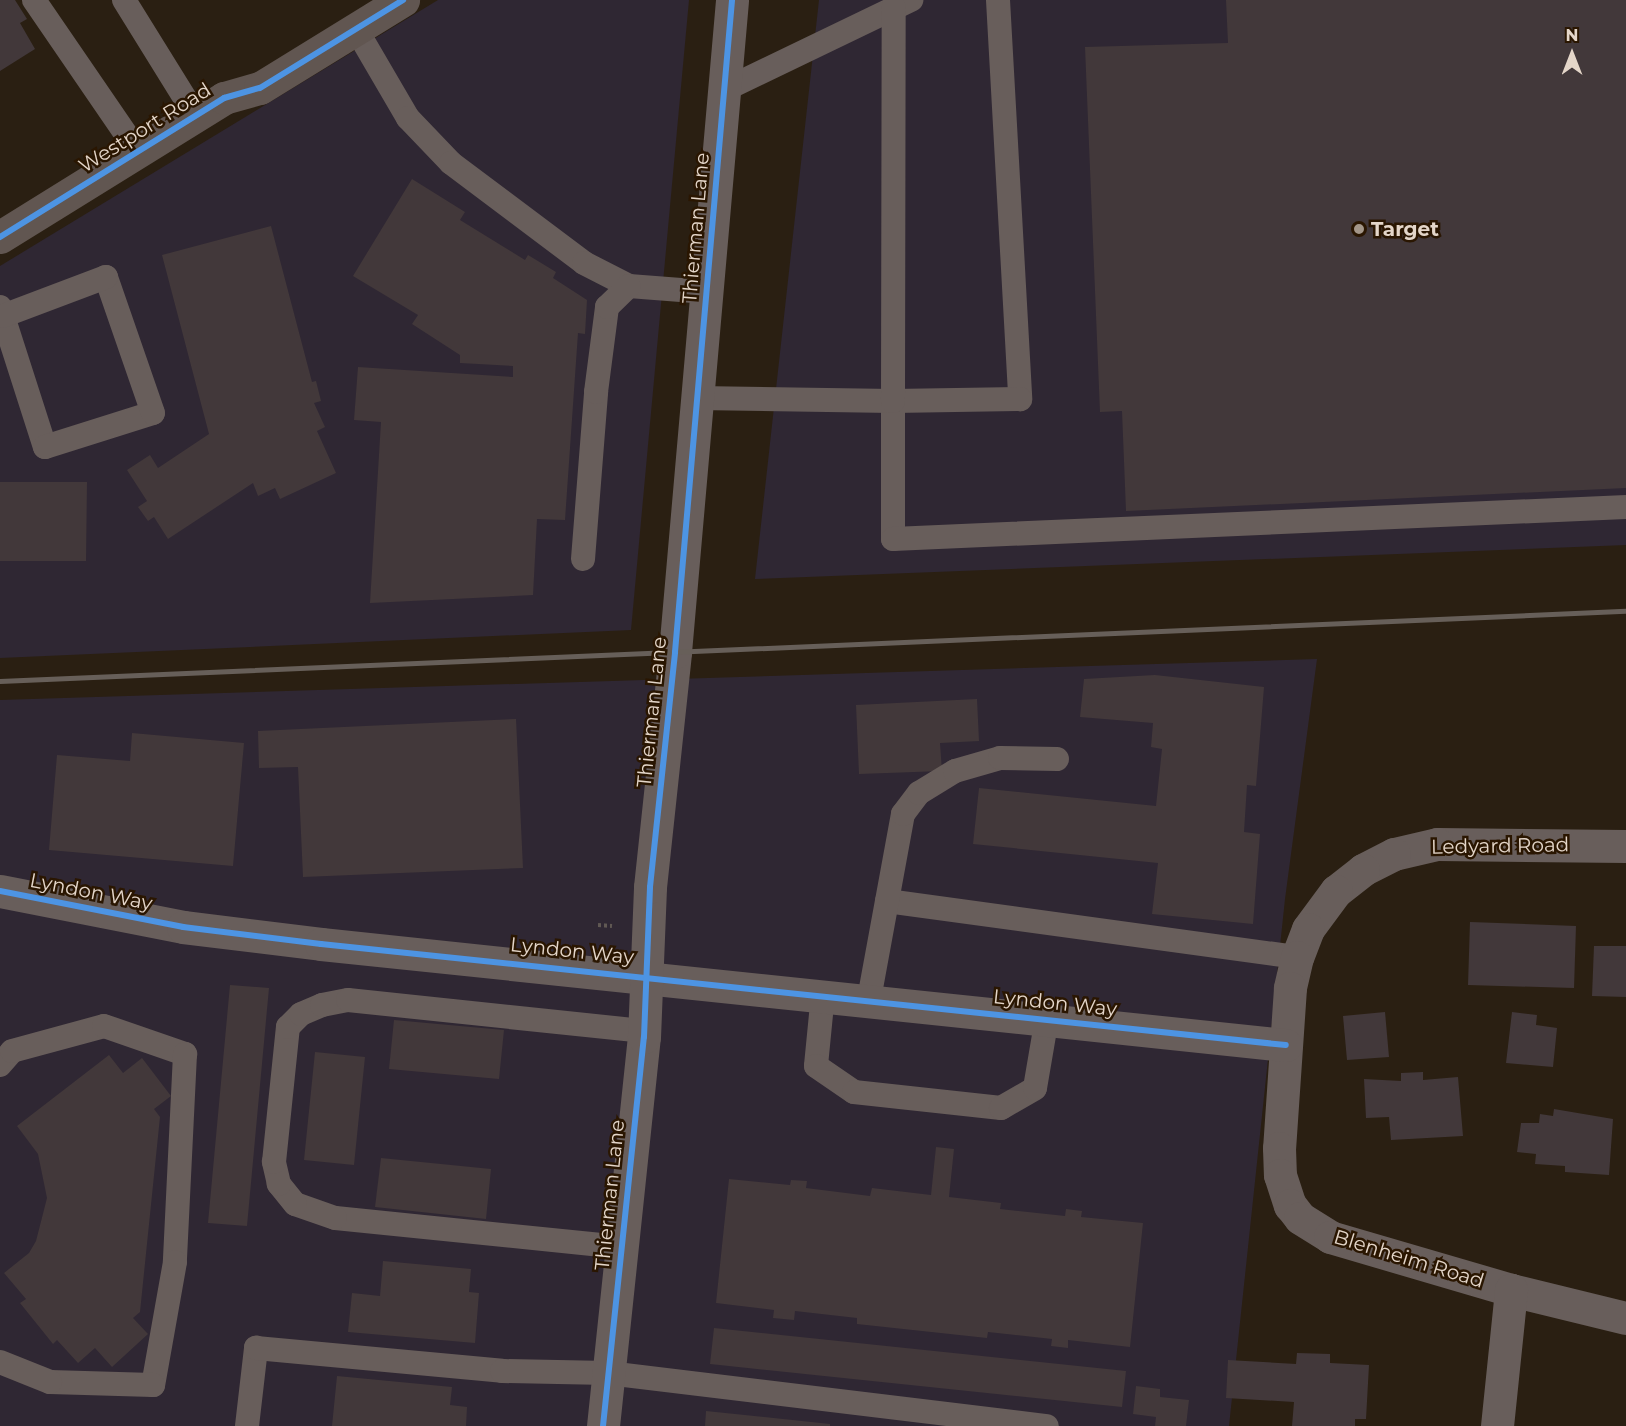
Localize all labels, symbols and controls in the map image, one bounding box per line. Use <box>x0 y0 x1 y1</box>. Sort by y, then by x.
north arrow <box>1542 24 1602 84</box>
text: N <box>1566 26 1578 45</box>
street label: Westport Road <box>75 78 215 178</box>
street label: Thierman Lane <box>677 152 715 304</box>
place label: Target <box>1371 217 1439 241</box>
marker: Target <box>1352 222 1366 236</box>
street label: Thierman Lane <box>632 636 672 788</box>
street label: Ledyard Road <box>1431 833 1569 859</box>
street label: Lyndon Way <box>28 868 154 916</box>
street label: Lyndon Way <box>509 933 635 969</box>
street label: Lyndon Way <box>992 985 1118 1021</box>
street label: Thierman Lane <box>590 1119 630 1271</box>
street label: Blenheim Road <box>1331 1225 1487 1293</box>

